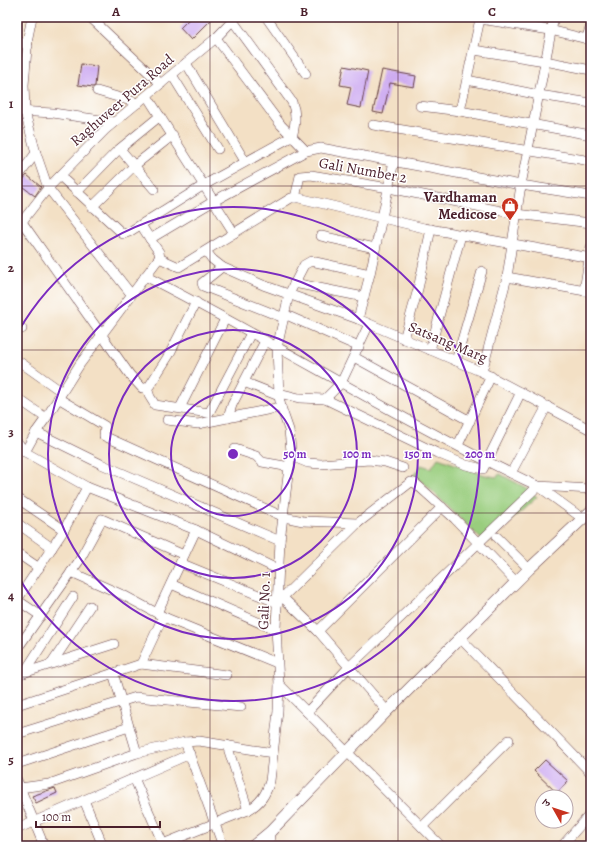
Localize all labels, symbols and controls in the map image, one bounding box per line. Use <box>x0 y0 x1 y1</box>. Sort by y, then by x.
text: A <box>111 3 121 20</box>
text: B <box>300 3 308 20</box>
text: C <box>488 3 496 20</box>
street label: Raghuveer Pura Road <box>66 49 179 151</box>
text: 1 <box>9 95 14 112</box>
street label: Gali Number 2 <box>317 152 409 188</box>
place label: Vardhaman Medicose <box>423 187 498 224</box>
shop icon: Vardhaman Medicose <box>500 196 520 221</box>
text: 2 <box>8 259 15 276</box>
street label: Satsang Marg <box>405 316 491 368</box>
text: 3 <box>8 423 14 440</box>
text: 50 m <box>283 446 307 462</box>
text: 100 m <box>343 446 371 462</box>
text: 150 m <box>404 446 432 462</box>
text: 200 m <box>465 446 495 462</box>
centre of rings <box>226 447 240 461</box>
street label: Gali No. 1 <box>253 572 275 630</box>
text: 4 <box>8 587 14 604</box>
text: 5 <box>8 751 14 768</box>
north arrow <box>534 789 574 829</box>
text: उ <box>538 795 555 811</box>
scale bar <box>36 803 160 829</box>
text: 100 m <box>42 809 71 825</box>

